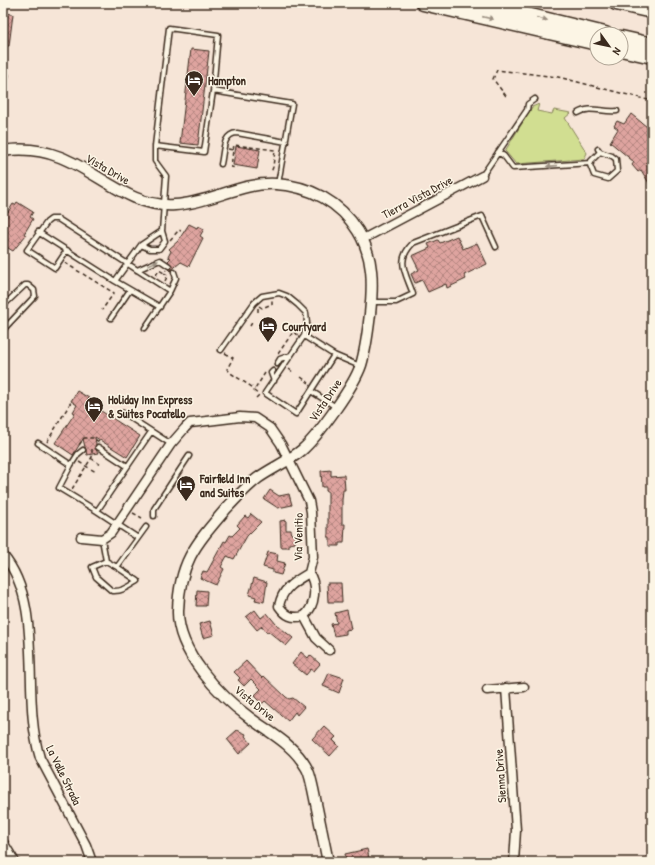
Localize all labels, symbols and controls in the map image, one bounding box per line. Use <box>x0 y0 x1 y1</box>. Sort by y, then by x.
one-way arrow <box>482 16 494 22</box>
one-way arrow <box>536 16 549 22</box>
north arrow <box>589 26 629 66</box>
text: N <box>610 45 625 58</box>
hotel icon: Hampton <box>183 69 205 97</box>
place label: Hampton <box>208 72 247 90</box>
street label: Vista Drive <box>83 150 133 189</box>
one-way arrow <box>546 163 558 169</box>
street label: Tierra Vista Drive <box>379 171 456 223</box>
one-way arrow <box>148 259 160 265</box>
hotel icon: Courtyard <box>257 315 279 343</box>
place label: Courtyard <box>282 318 326 336</box>
street label: Vista Drive <box>304 375 346 425</box>
place label: Holiday Inn Express & Suites Pocatello <box>108 391 193 422</box>
hotel icon: Holiday Inn Express & Suites Pocatello <box>83 395 105 423</box>
place label: Fairfield Inn and Suites <box>199 470 251 501</box>
hotel icon: Fairfield Inn and Suites <box>175 474 197 502</box>
street label: Via Venitio <box>289 513 307 561</box>
street label: Vista Drive <box>231 681 279 725</box>
street label: La Valle Strada <box>42 742 86 808</box>
street label: Sienna Drive <box>490 748 510 803</box>

